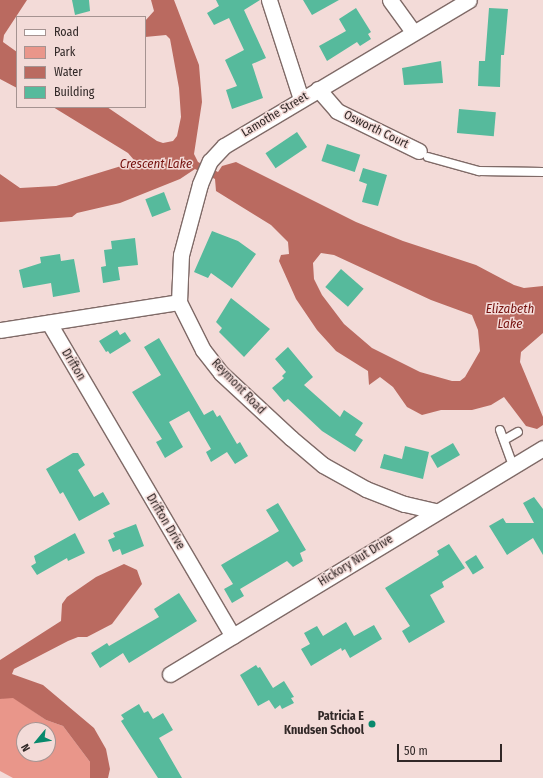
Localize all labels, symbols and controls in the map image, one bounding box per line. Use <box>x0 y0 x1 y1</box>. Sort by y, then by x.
legend <box>16 16 146 108</box>
text: Road <box>54 25 79 39</box>
text: Park <box>54 45 75 59</box>
text: Water <box>54 65 82 79</box>
text: Building <box>54 85 94 99</box>
street label: Lamothe Street <box>239 89 311 141</box>
street label: Osworth Court <box>341 108 411 152</box>
water label: Crescent Lake <box>120 156 192 172</box>
water label: Elizabeth Lake <box>486 302 534 333</box>
street label: Drifton <box>58 347 88 383</box>
street label: Reymont Road <box>208 356 268 418</box>
street label: Drifton Drive <box>143 492 187 552</box>
street label: Hickory Nut Drive <box>316 532 396 590</box>
place label: Patricia E Knudsen School <box>284 710 364 738</box>
marker: Patricia E Knudsen School <box>367 719 377 729</box>
north arrow <box>16 722 56 762</box>
scale bar <box>399 736 504 762</box>
text: N <box>19 742 33 754</box>
text: 50 m <box>404 744 428 758</box>

